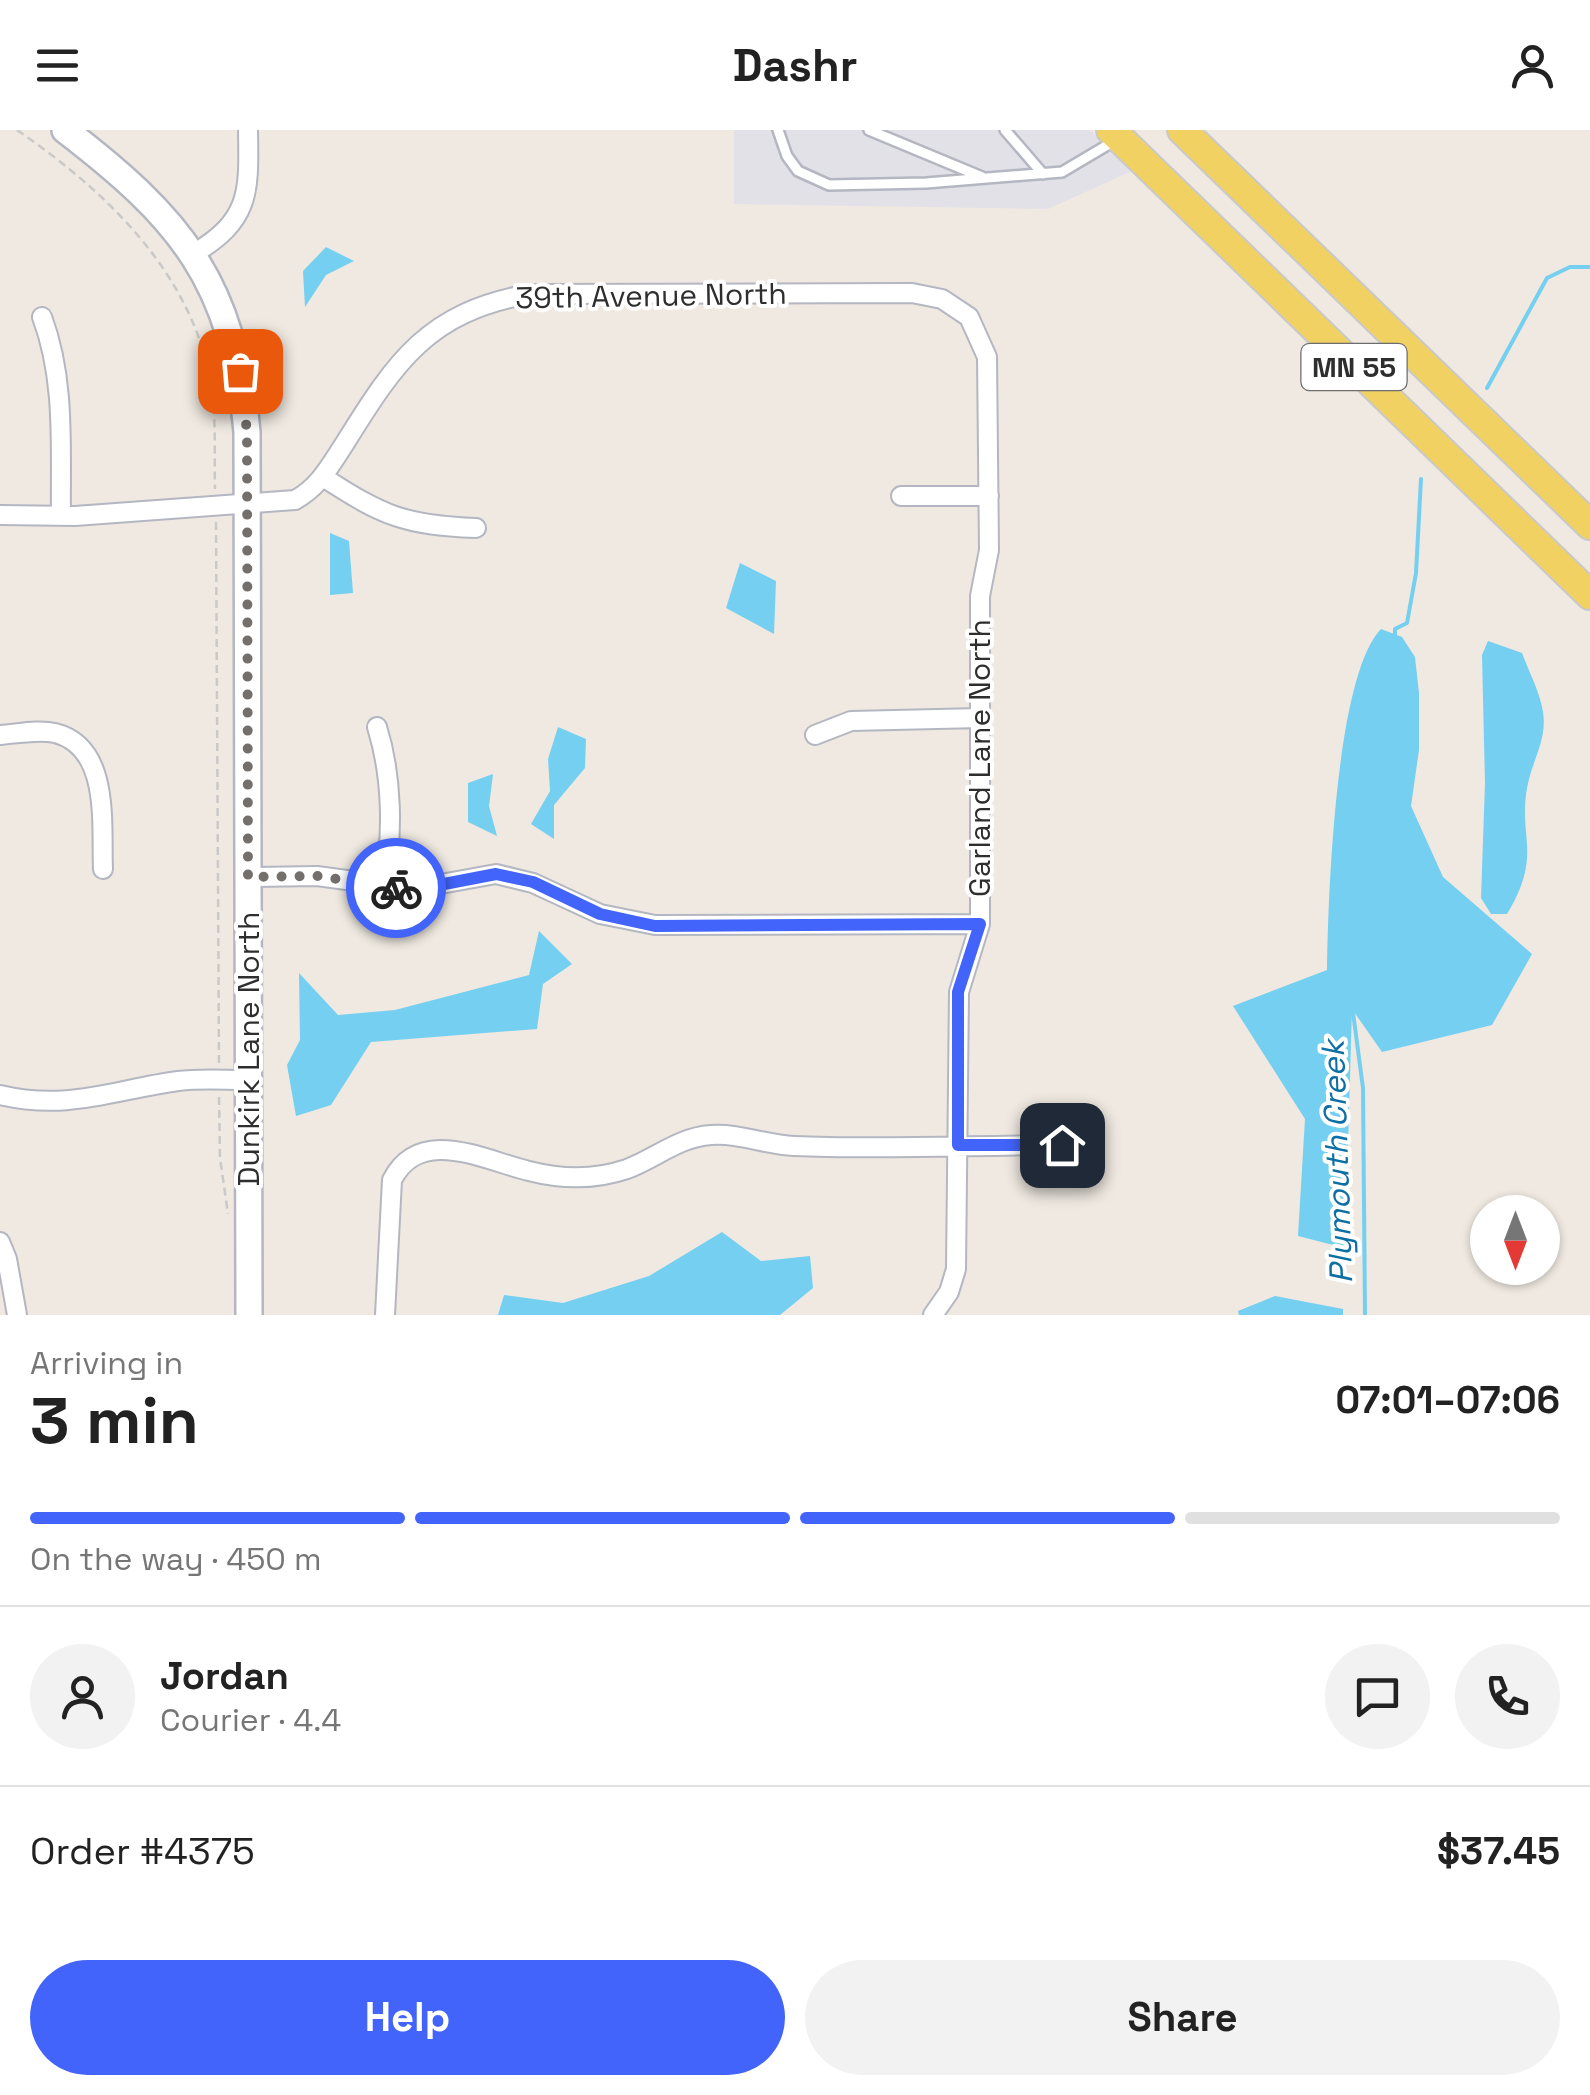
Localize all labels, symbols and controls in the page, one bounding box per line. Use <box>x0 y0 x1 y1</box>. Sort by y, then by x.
text: Dashr <box>733 37 857 94</box>
icon: menu <box>30 38 85 93</box>
icon: person <box>1505 38 1560 93</box>
street label: 39th Avenue North <box>515 274 787 317</box>
pin <box>198 329 283 414</box>
icon: bag <box>213 344 268 399</box>
road number: MN 55 <box>1302 344 1406 390</box>
street label: Garland Lane North <box>960 619 999 897</box>
courier <box>346 838 446 938</box>
icon: bike <box>369 861 424 916</box>
street label: Dunkirk Lane North <box>229 912 268 1186</box>
water label: Plymouth Creek <box>1313 1036 1361 1284</box>
pin <box>1020 1103 1105 1188</box>
icon: home <box>1035 1118 1090 1173</box>
north arrow <box>1470 1195 1560 1285</box>
map controls <box>1470 1195 1560 1285</box>
text: Arriving in <box>30 1343 183 1383</box>
text: 07:01–07:06 <box>1335 1376 1560 1424</box>
text: 3 min <box>30 1379 199 1462</box>
text: On the way · 450 m <box>30 1539 322 1579</box>
button: person <box>30 1644 135 1749</box>
button: chat <box>1325 1644 1430 1749</box>
button: phone <box>1455 1644 1560 1749</box>
text: Jordan <box>160 1652 289 1700</box>
text: Courier · 4.4 <box>160 1700 341 1740</box>
text: Order #4375 <box>30 1827 255 1875</box>
text: $37.45 <box>1437 1827 1560 1875</box>
button: Help <box>30 1960 785 2075</box>
button: Share <box>805 1960 1560 2075</box>

